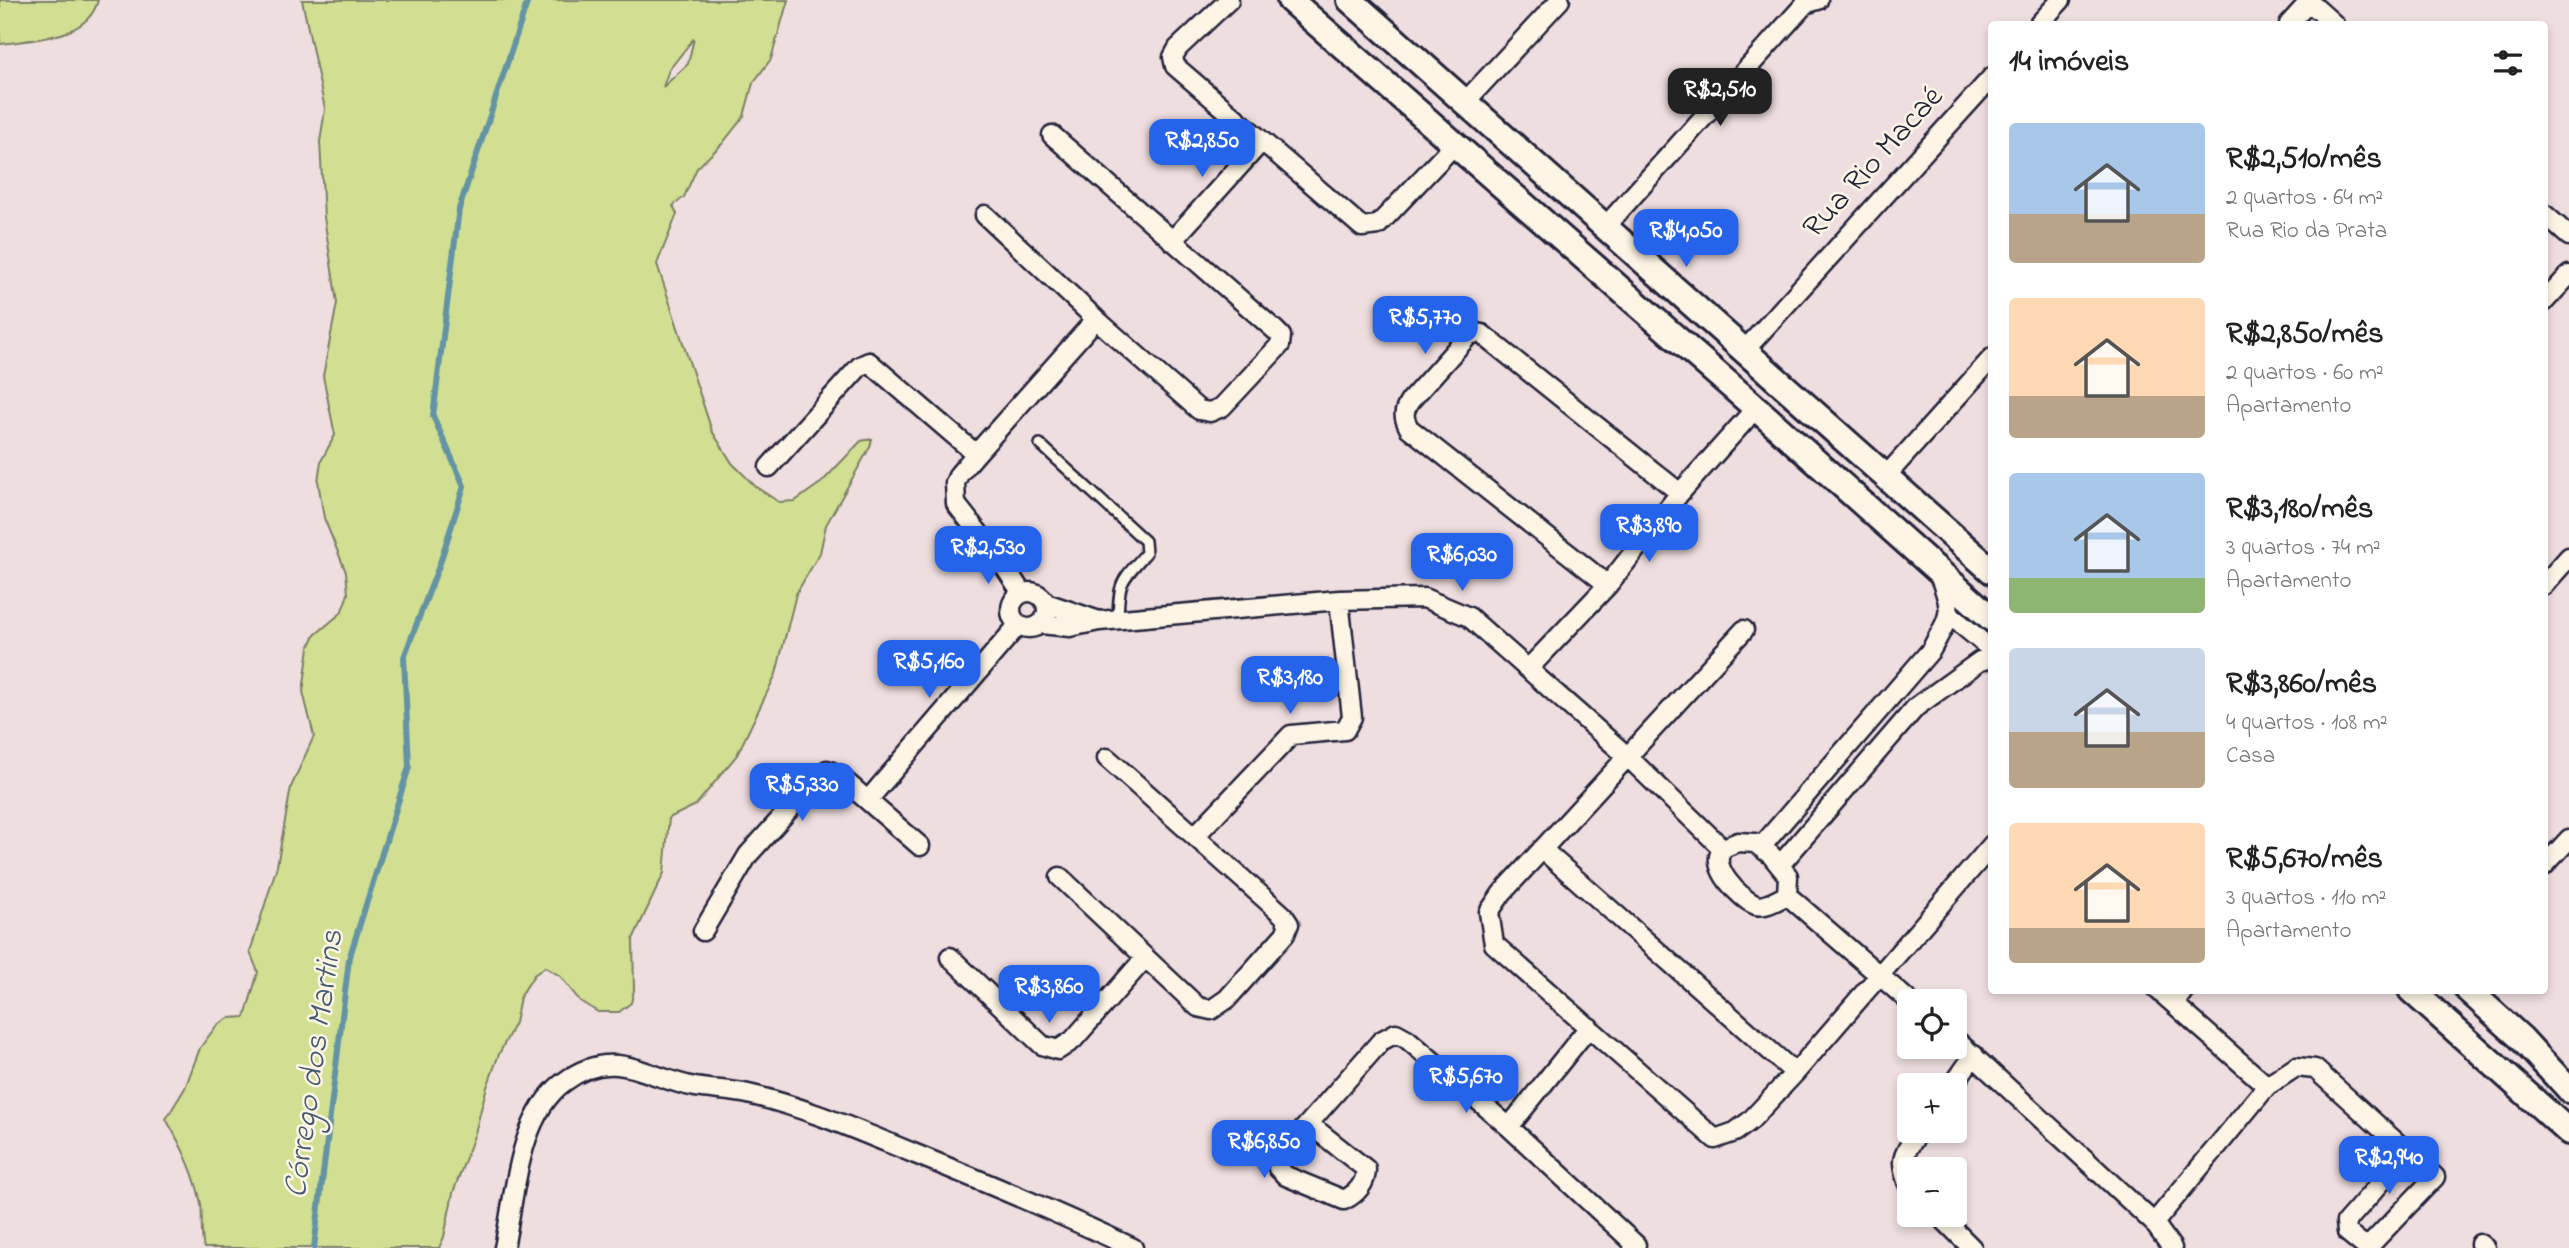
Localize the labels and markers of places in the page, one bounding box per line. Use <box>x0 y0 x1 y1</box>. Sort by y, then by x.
pin: R$2,510 <box>1655 68 1785 128</box>
pin: R$2,850 <box>1137 120 1267 179</box>
pin: R$4,050 <box>1621 210 1751 269</box>
pin: R$5,770 <box>1360 296 1490 356</box>
pin: R$3,890 <box>1584 504 1714 564</box>
pin: R$2,530 <box>923 526 1053 586</box>
pin: R$6,030 <box>1397 534 1527 593</box>
pin: R$5,160 <box>864 640 994 700</box>
pin: R$3,180 <box>1225 656 1355 716</box>
pin: R$5,330 <box>737 764 867 823</box>
pin: R$3,860 <box>984 965 1114 1025</box>
pin: R$5,670 <box>1401 1056 1531 1115</box>
pin: R$6,850 <box>1199 1120 1329 1180</box>
pin: R$2,940 <box>2324 1136 2454 1196</box>

